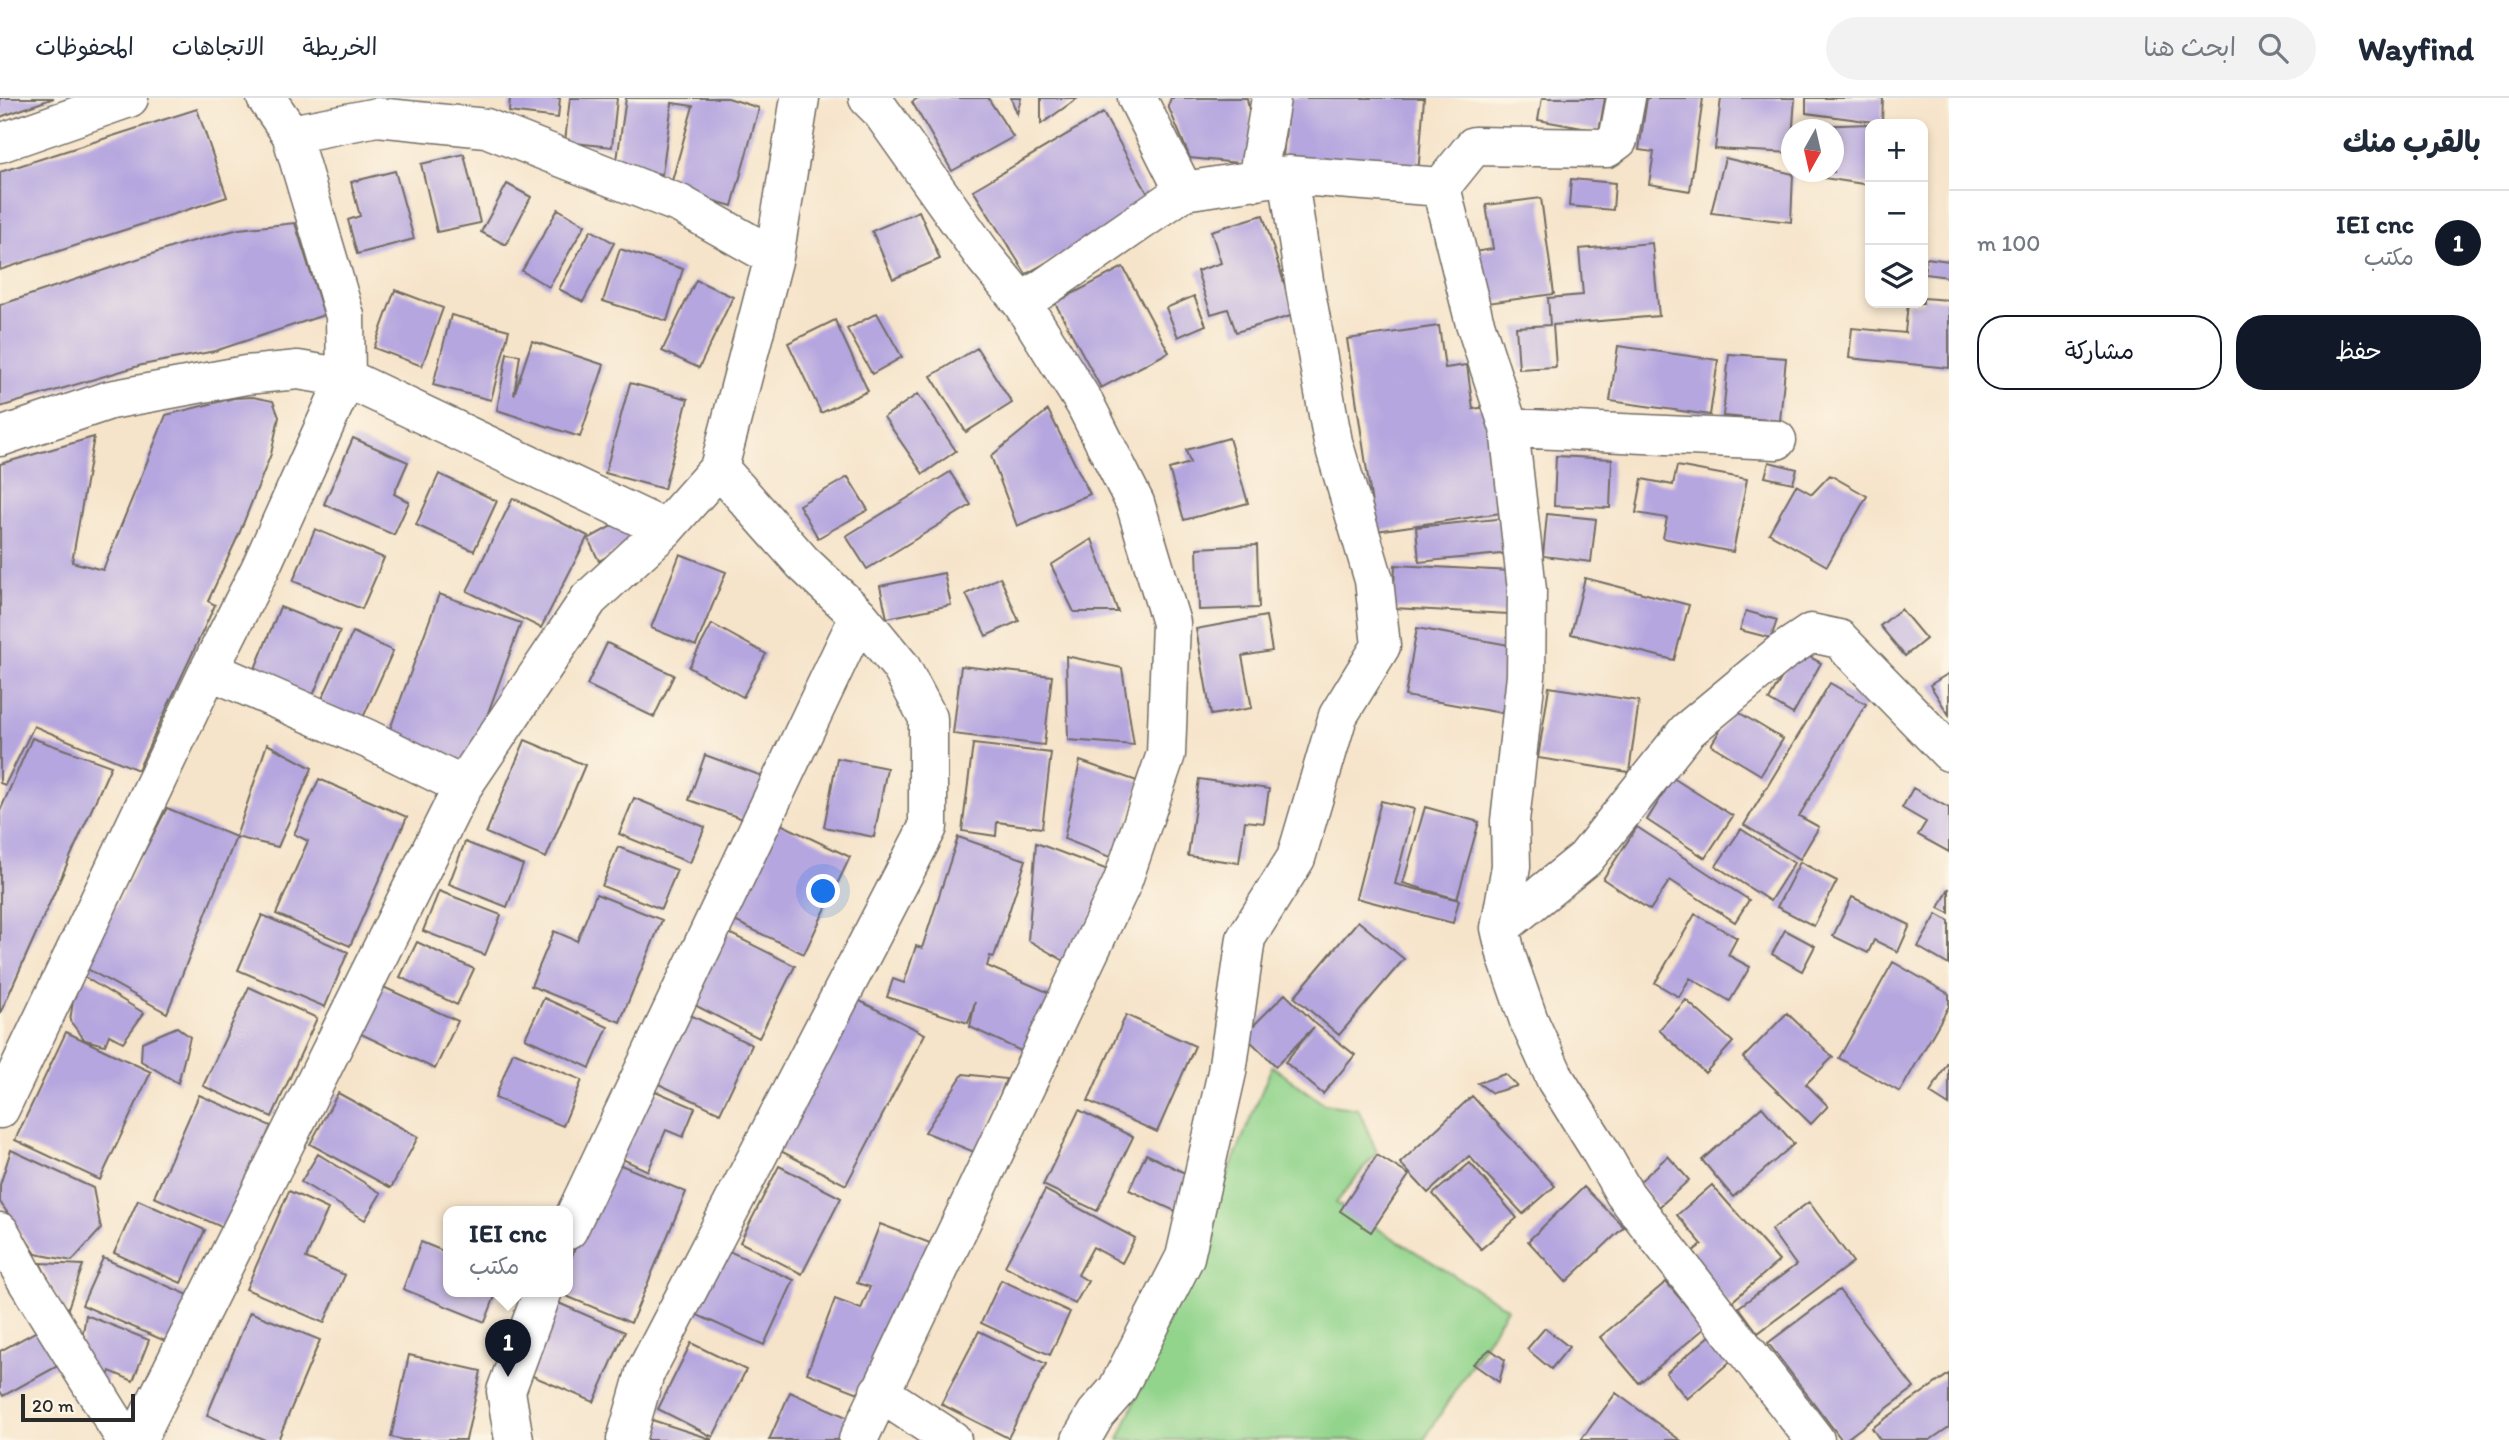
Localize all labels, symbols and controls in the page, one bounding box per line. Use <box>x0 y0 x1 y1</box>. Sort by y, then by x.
search box <box>1826 17 2316 80</box>
icon: search <box>2254 29 2292 67</box>
text: Wayfind <box>2358 29 2474 68</box>
text: ابحث هنا <box>2143 31 2236 63</box>
text: المحفوظات <box>35 32 134 61</box>
text: الاتجاهات <box>172 32 265 61</box>
text: الخريطة <box>303 32 377 61</box>
north arrow <box>1781 119 1844 182</box>
map controls <box>1865 119 1928 308</box>
button: + <box>1865 119 1928 182</box>
text: بالقرب منك <box>2343 123 2481 160</box>
button: − <box>1865 182 1928 245</box>
text: IEI cnc <box>2336 208 2414 240</box>
text: 100 m <box>1977 229 2041 257</box>
text: 1 <box>2453 229 2463 257</box>
text: مكتب <box>2364 243 2414 271</box>
button: layers <box>1865 245 1928 308</box>
button: مشاركة <box>1977 315 2222 390</box>
button: حفظ <box>2236 315 2481 390</box>
your location <box>806 874 840 908</box>
popup <box>443 1206 573 1297</box>
text: IEI cnc <box>469 1217 547 1249</box>
text: مكتب <box>469 1252 519 1280</box>
pin: 1 <box>485 1319 531 1377</box>
scale bar <box>21 1391 135 1423</box>
text: 20 m <box>32 1394 74 1417</box>

